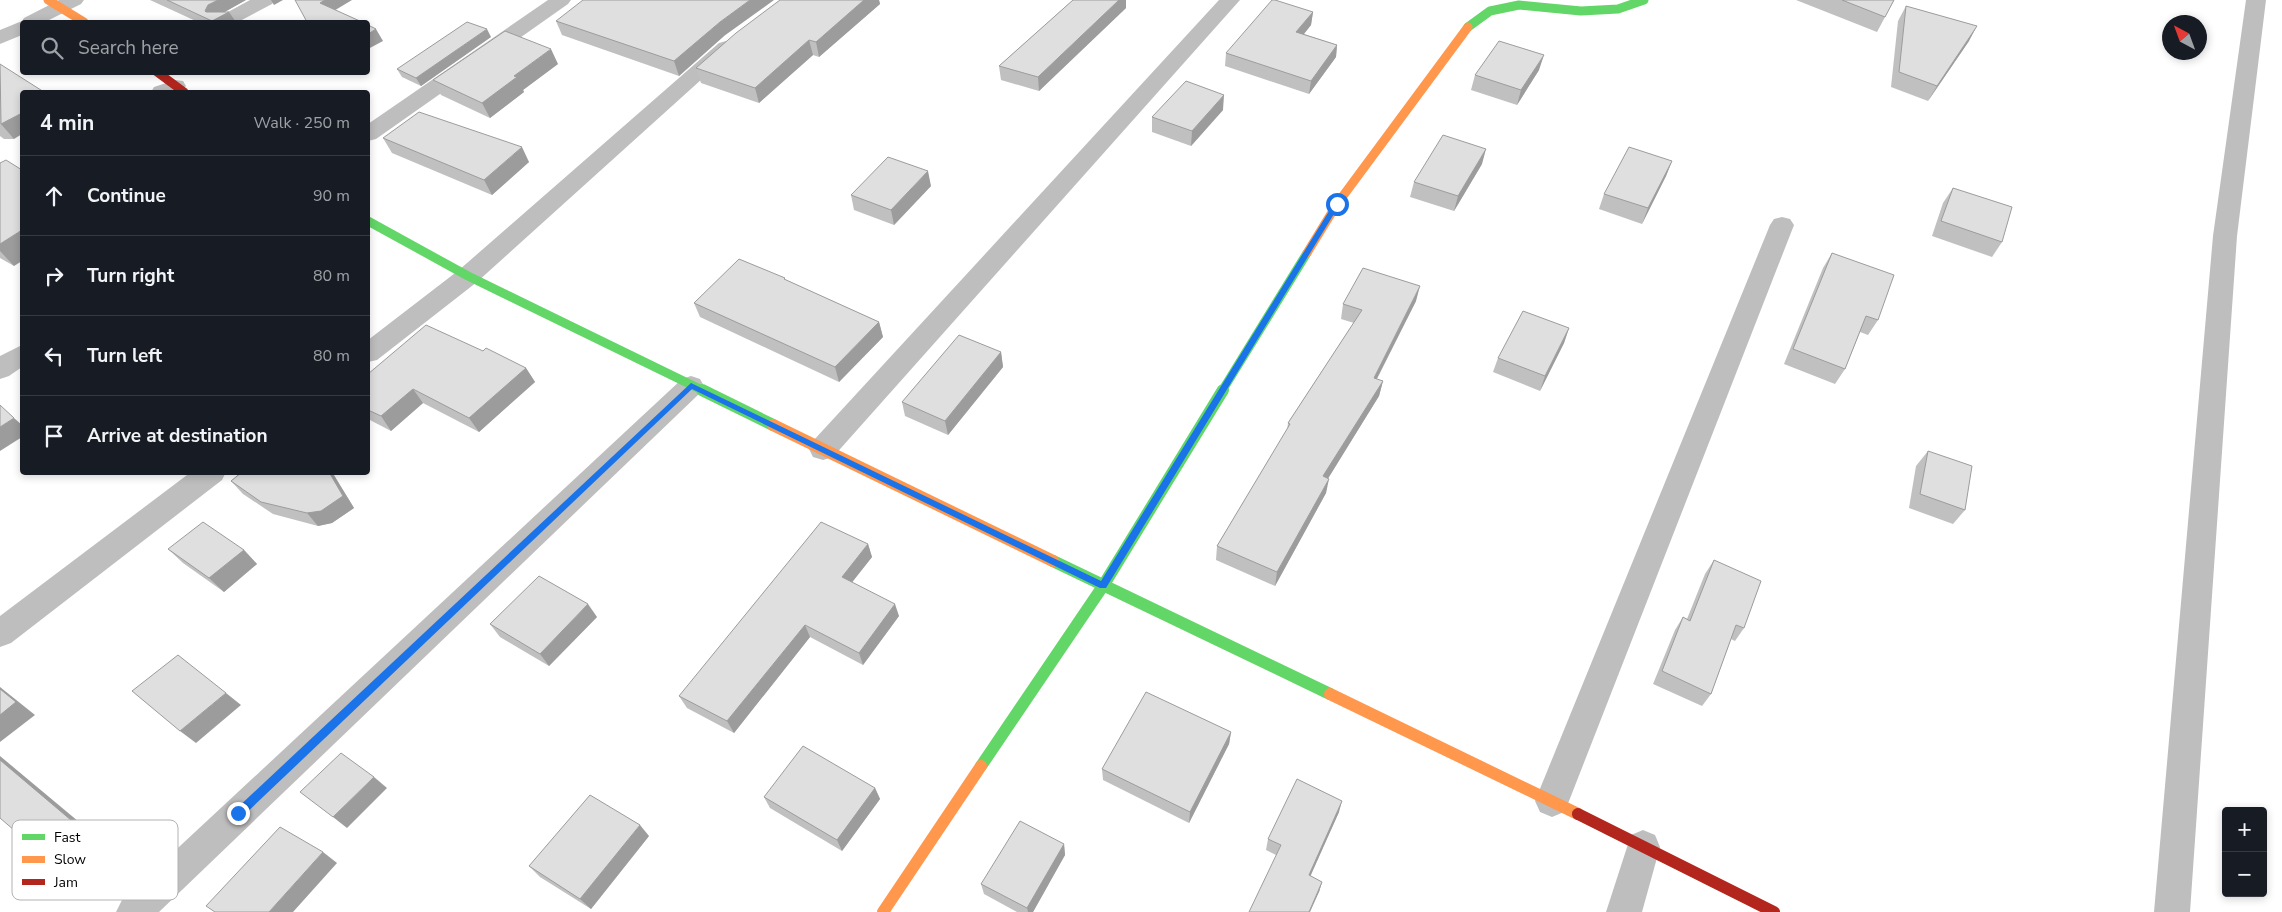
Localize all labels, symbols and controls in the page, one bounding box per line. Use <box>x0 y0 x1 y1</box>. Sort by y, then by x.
north arrow <box>2162 15 2207 60</box>
search box <box>20 20 370 75</box>
icon: search <box>38 34 66 62</box>
text: Search here <box>78 35 179 61</box>
text: 4 min <box>40 109 94 137</box>
text: Walk · 250 m <box>254 112 350 134</box>
icon: ahead <box>40 182 68 210</box>
text: Continue <box>87 183 166 209</box>
text: 90 m <box>313 185 350 207</box>
route start <box>1326 193 1349 216</box>
icon: right <box>40 262 68 290</box>
text: Turn right <box>87 263 174 289</box>
text: 80 m <box>313 265 350 287</box>
icon: left <box>40 342 68 370</box>
text: Turn left <box>87 343 162 369</box>
text: 80 m <box>313 345 350 367</box>
icon: arrive <box>40 422 68 450</box>
text: Arrive at destination <box>87 423 268 449</box>
route end <box>227 802 250 825</box>
map controls <box>2222 807 2267 897</box>
button: + <box>2222 807 2267 852</box>
legend <box>12 820 178 900</box>
text: Fast <box>54 828 80 847</box>
text: Slow <box>54 850 86 869</box>
button: − <box>2222 852 2267 897</box>
text: Jam <box>53 873 78 892</box>

